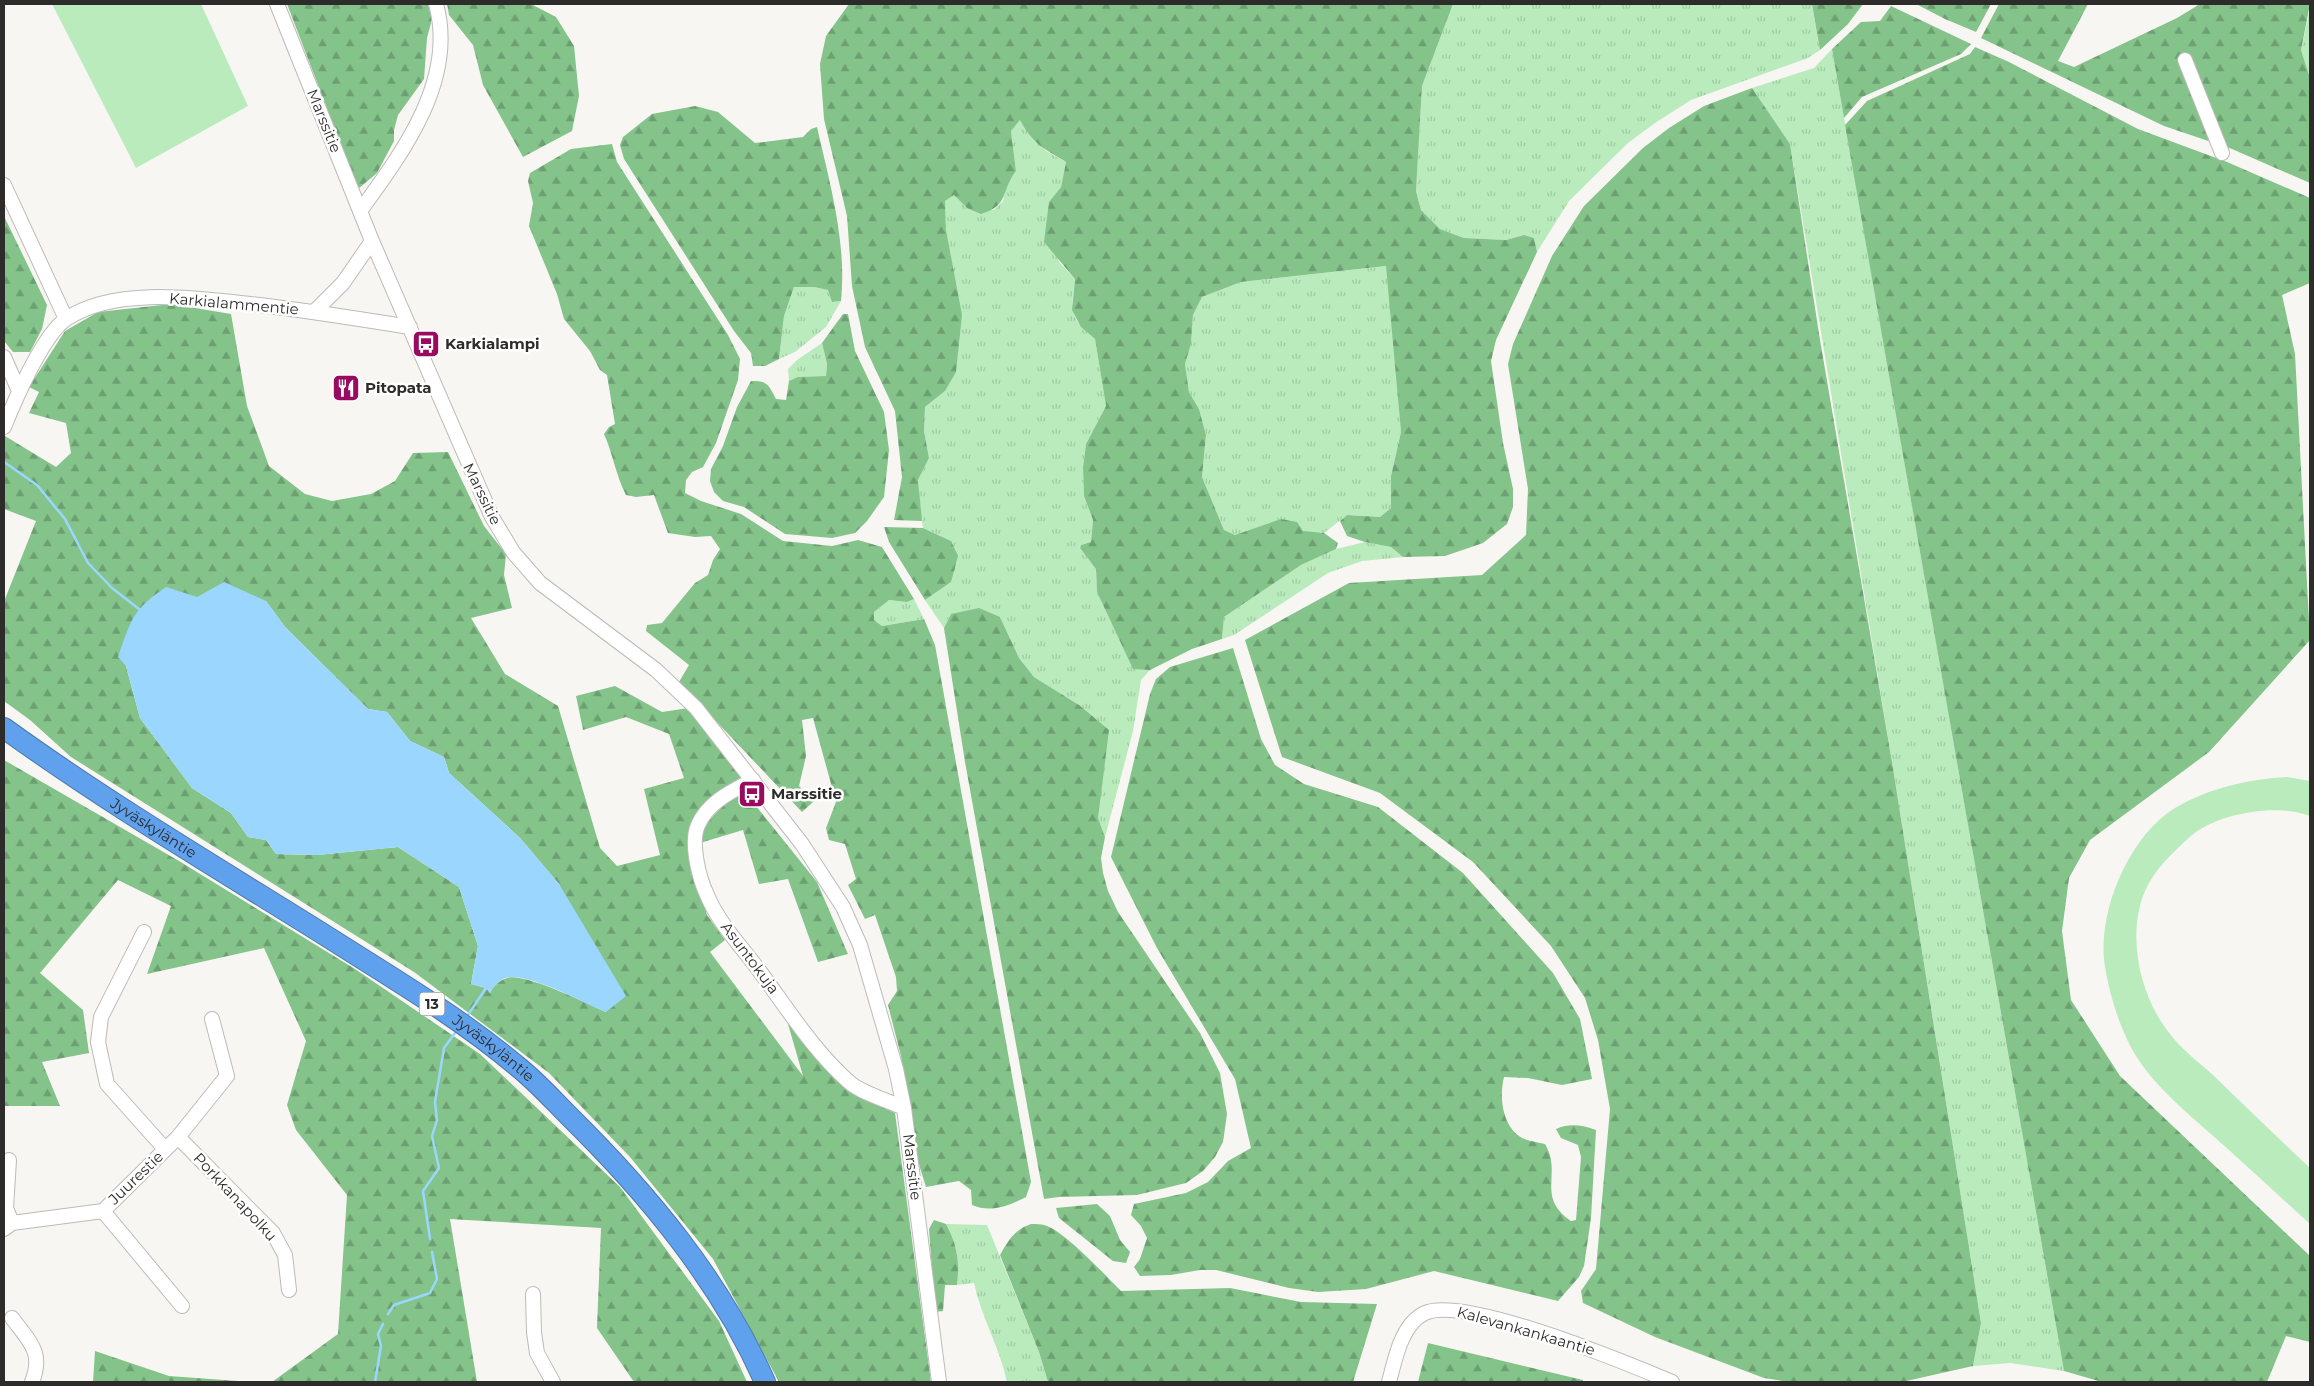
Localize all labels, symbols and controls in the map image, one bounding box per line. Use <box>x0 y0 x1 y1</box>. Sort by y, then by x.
street label: Marssitie <box>303 86 346 155</box>
street label: Karkialammentie <box>168 288 300 319</box>
bus stop icon: Karkialampi <box>411 329 441 359</box>
place label: Karkialampi <box>445 334 540 353</box>
restaurant icon: Pitopata <box>331 373 361 403</box>
place label: Pitopata <box>365 378 432 397</box>
street label: Marssitie <box>459 460 506 528</box>
bus stop icon: Marssitie <box>737 779 767 809</box>
place label: Marssitie <box>771 784 842 803</box>
street label: Jyväskyläntie <box>106 793 200 862</box>
street label: Asuntokuja <box>717 918 784 997</box>
road number: 13 <box>420 992 444 1016</box>
street label: Jyväskyläntie <box>448 1010 539 1085</box>
street label: Marssitie <box>899 1133 926 1201</box>
street label: Juurestie <box>103 1147 167 1209</box>
street label: Porkkanapolku <box>190 1148 281 1245</box>
street label: Kalevankankaantie <box>1455 1302 1597 1359</box>

